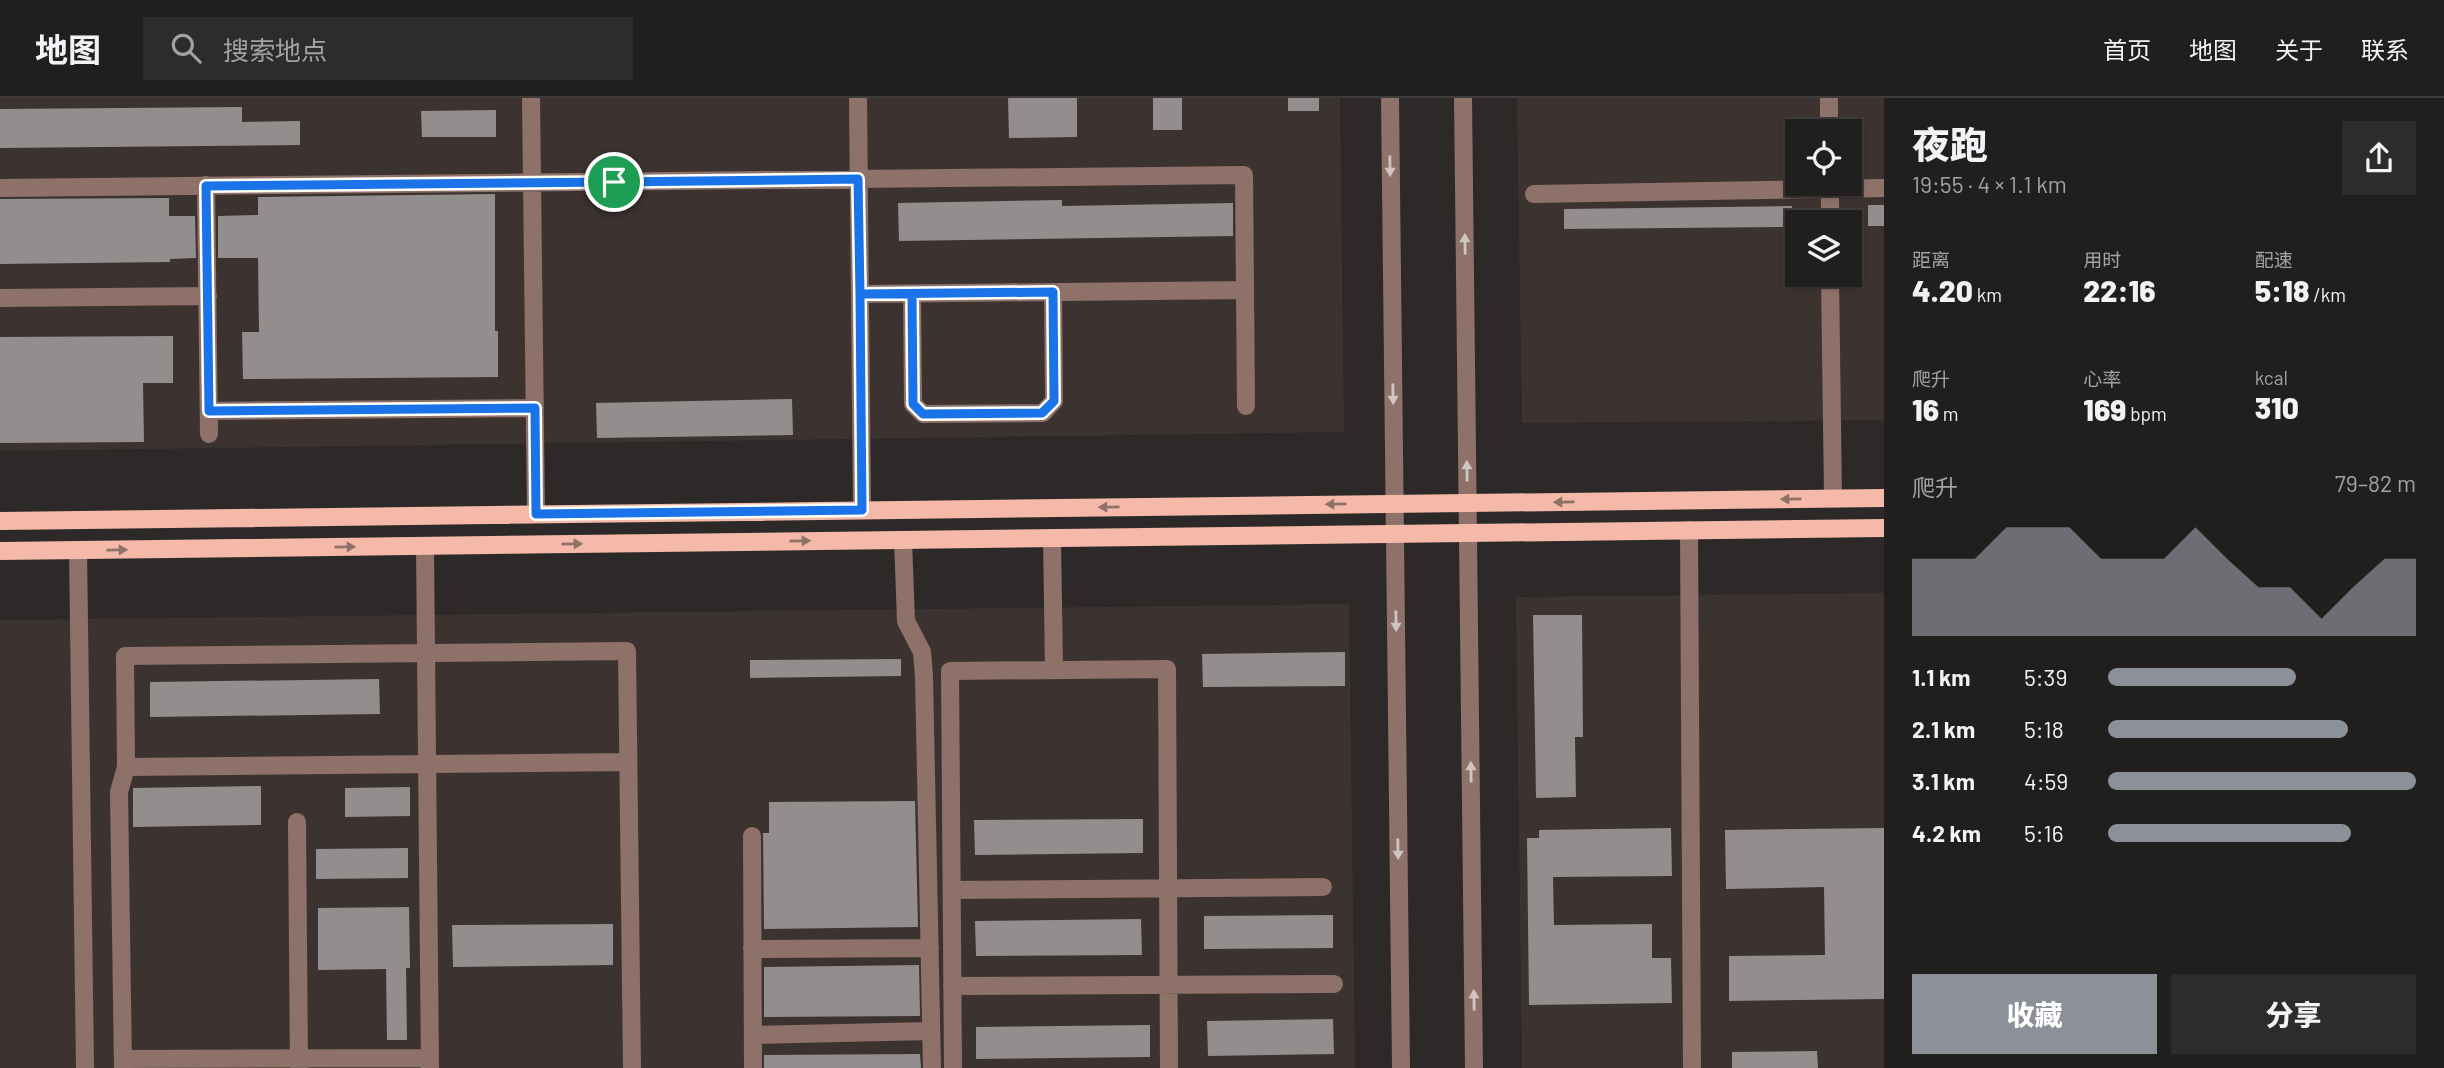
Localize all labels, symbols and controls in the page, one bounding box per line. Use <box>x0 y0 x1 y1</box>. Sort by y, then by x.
search box <box>143 17 633 80</box>
text: 地图 <box>35 29 101 69</box>
icon: search <box>167 29 205 67</box>
text: 搜索地点 <box>223 34 327 65</box>
text: 首页 <box>2103 35 2151 64</box>
text: 地图 <box>2189 35 2237 64</box>
text: 关于 <box>2275 35 2323 64</box>
text: 联系 <box>2361 35 2409 64</box>
map controls <box>1785 119 1862 287</box>
button: locate <box>1785 119 1862 196</box>
text: 夜跑 <box>1912 121 1988 167</box>
button: share <box>2342 121 2416 195</box>
pin <box>584 152 644 212</box>
one-way arrow <box>1384 155 1396 177</box>
icon: arrive <box>595 163 633 201</box>
text: 19:55 · 4 × 1.1 km <box>1912 170 2067 198</box>
button: layers <box>1785 210 1862 287</box>
one-way arrow <box>1459 233 1471 255</box>
text: 距离 <box>1912 248 1950 271</box>
text: 用时 <box>2083 248 2121 271</box>
text: 配速 <box>2255 248 2293 271</box>
text: 4.20 <box>1912 272 1973 308</box>
text: 22:16 <box>2083 272 2156 308</box>
text: 5:18 <box>2255 272 2309 308</box>
text: km <box>1973 283 2002 306</box>
text: /km <box>2309 283 2346 306</box>
text: kcal <box>2255 366 2288 389</box>
text: 爬升 <box>1912 367 1950 390</box>
text: 心率 <box>2083 367 2121 390</box>
one-way arrow <box>1387 383 1399 405</box>
text: 310 <box>2255 389 2299 425</box>
text: 16 <box>1912 391 1939 427</box>
text: 169 <box>2083 391 2126 427</box>
text: m <box>1939 402 1959 425</box>
text: bpm <box>2126 402 2167 425</box>
one-way arrow <box>1461 460 1473 482</box>
text: 79–82 m <box>2335 469 2416 497</box>
text: 爬升 <box>1912 473 1958 501</box>
one-way arrow <box>1780 493 1802 505</box>
one-way arrow <box>1553 496 1575 507</box>
one-way arrow <box>1325 498 1347 510</box>
one-way arrow <box>1098 501 1120 513</box>
one-way arrow <box>789 535 811 547</box>
one-way arrow <box>561 538 583 550</box>
one-way arrow <box>334 541 356 553</box>
one-way arrow <box>106 544 128 556</box>
one-way arrow <box>1390 610 1401 632</box>
text: 1.1 km <box>1912 663 1971 691</box>
text: 5:39 <box>2024 663 2067 691</box>
text: 2.1 km <box>1912 715 1975 743</box>
text: 5:18 <box>2024 715 2064 743</box>
one-way arrow <box>1465 761 1477 783</box>
text: 3.1 km <box>1912 767 1975 795</box>
text: 4:59 <box>2024 767 2068 795</box>
text: 4.2 km <box>1912 819 1981 847</box>
text: 5:16 <box>2024 819 2064 847</box>
one-way arrow <box>1392 838 1404 860</box>
button: 收藏 <box>1912 974 2157 1054</box>
button: 分享 <box>2171 974 2416 1054</box>
one-way arrow <box>1468 989 1479 1011</box>

